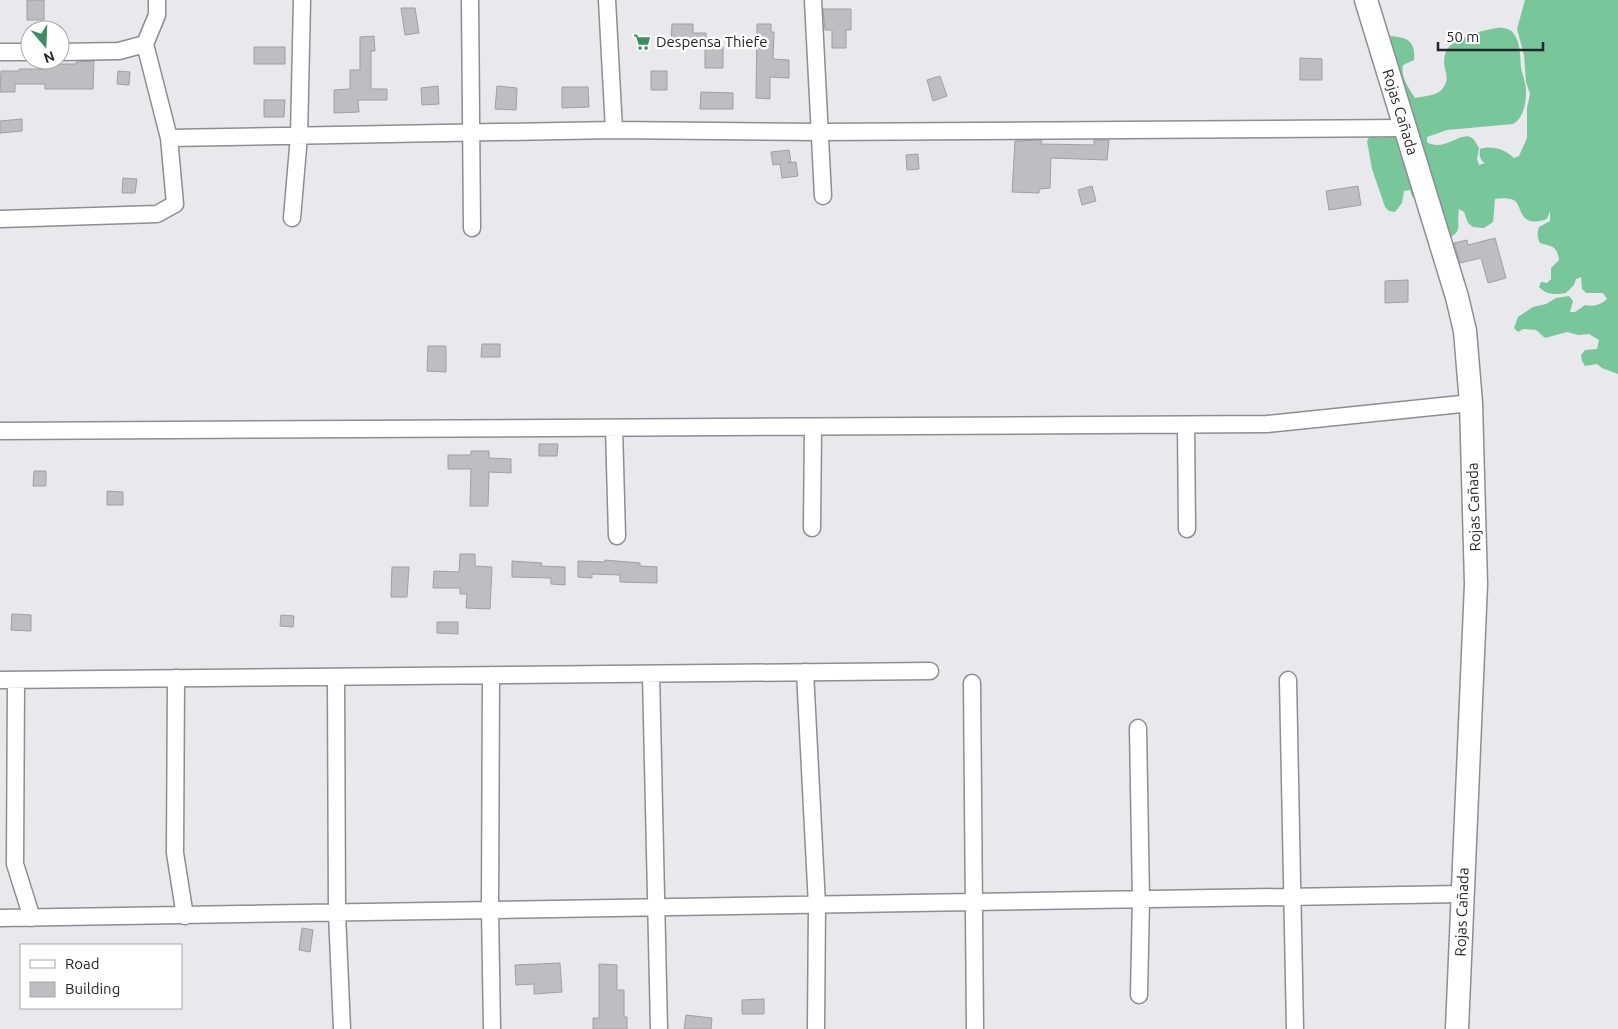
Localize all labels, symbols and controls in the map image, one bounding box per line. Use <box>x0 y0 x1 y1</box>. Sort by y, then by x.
north arrow <box>20 20 70 70</box>
scale bar <box>1438 20 1543 52</box>
text: 50 m <box>1446 28 1479 45</box>
supermarket icon: Despensa Thiefe <box>632 32 652 52</box>
place label: Despensa Thiefe <box>656 33 767 50</box>
text: N <box>42 48 57 67</box>
street label: Rojas Cañada <box>1379 67 1422 157</box>
street label: Rojas Cañada <box>1463 462 1484 552</box>
street label: Rojas Cañada <box>1451 867 1472 957</box>
legend <box>20 944 182 1009</box>
text: Road <box>65 955 100 972</box>
text: Building <box>65 980 120 997</box>

